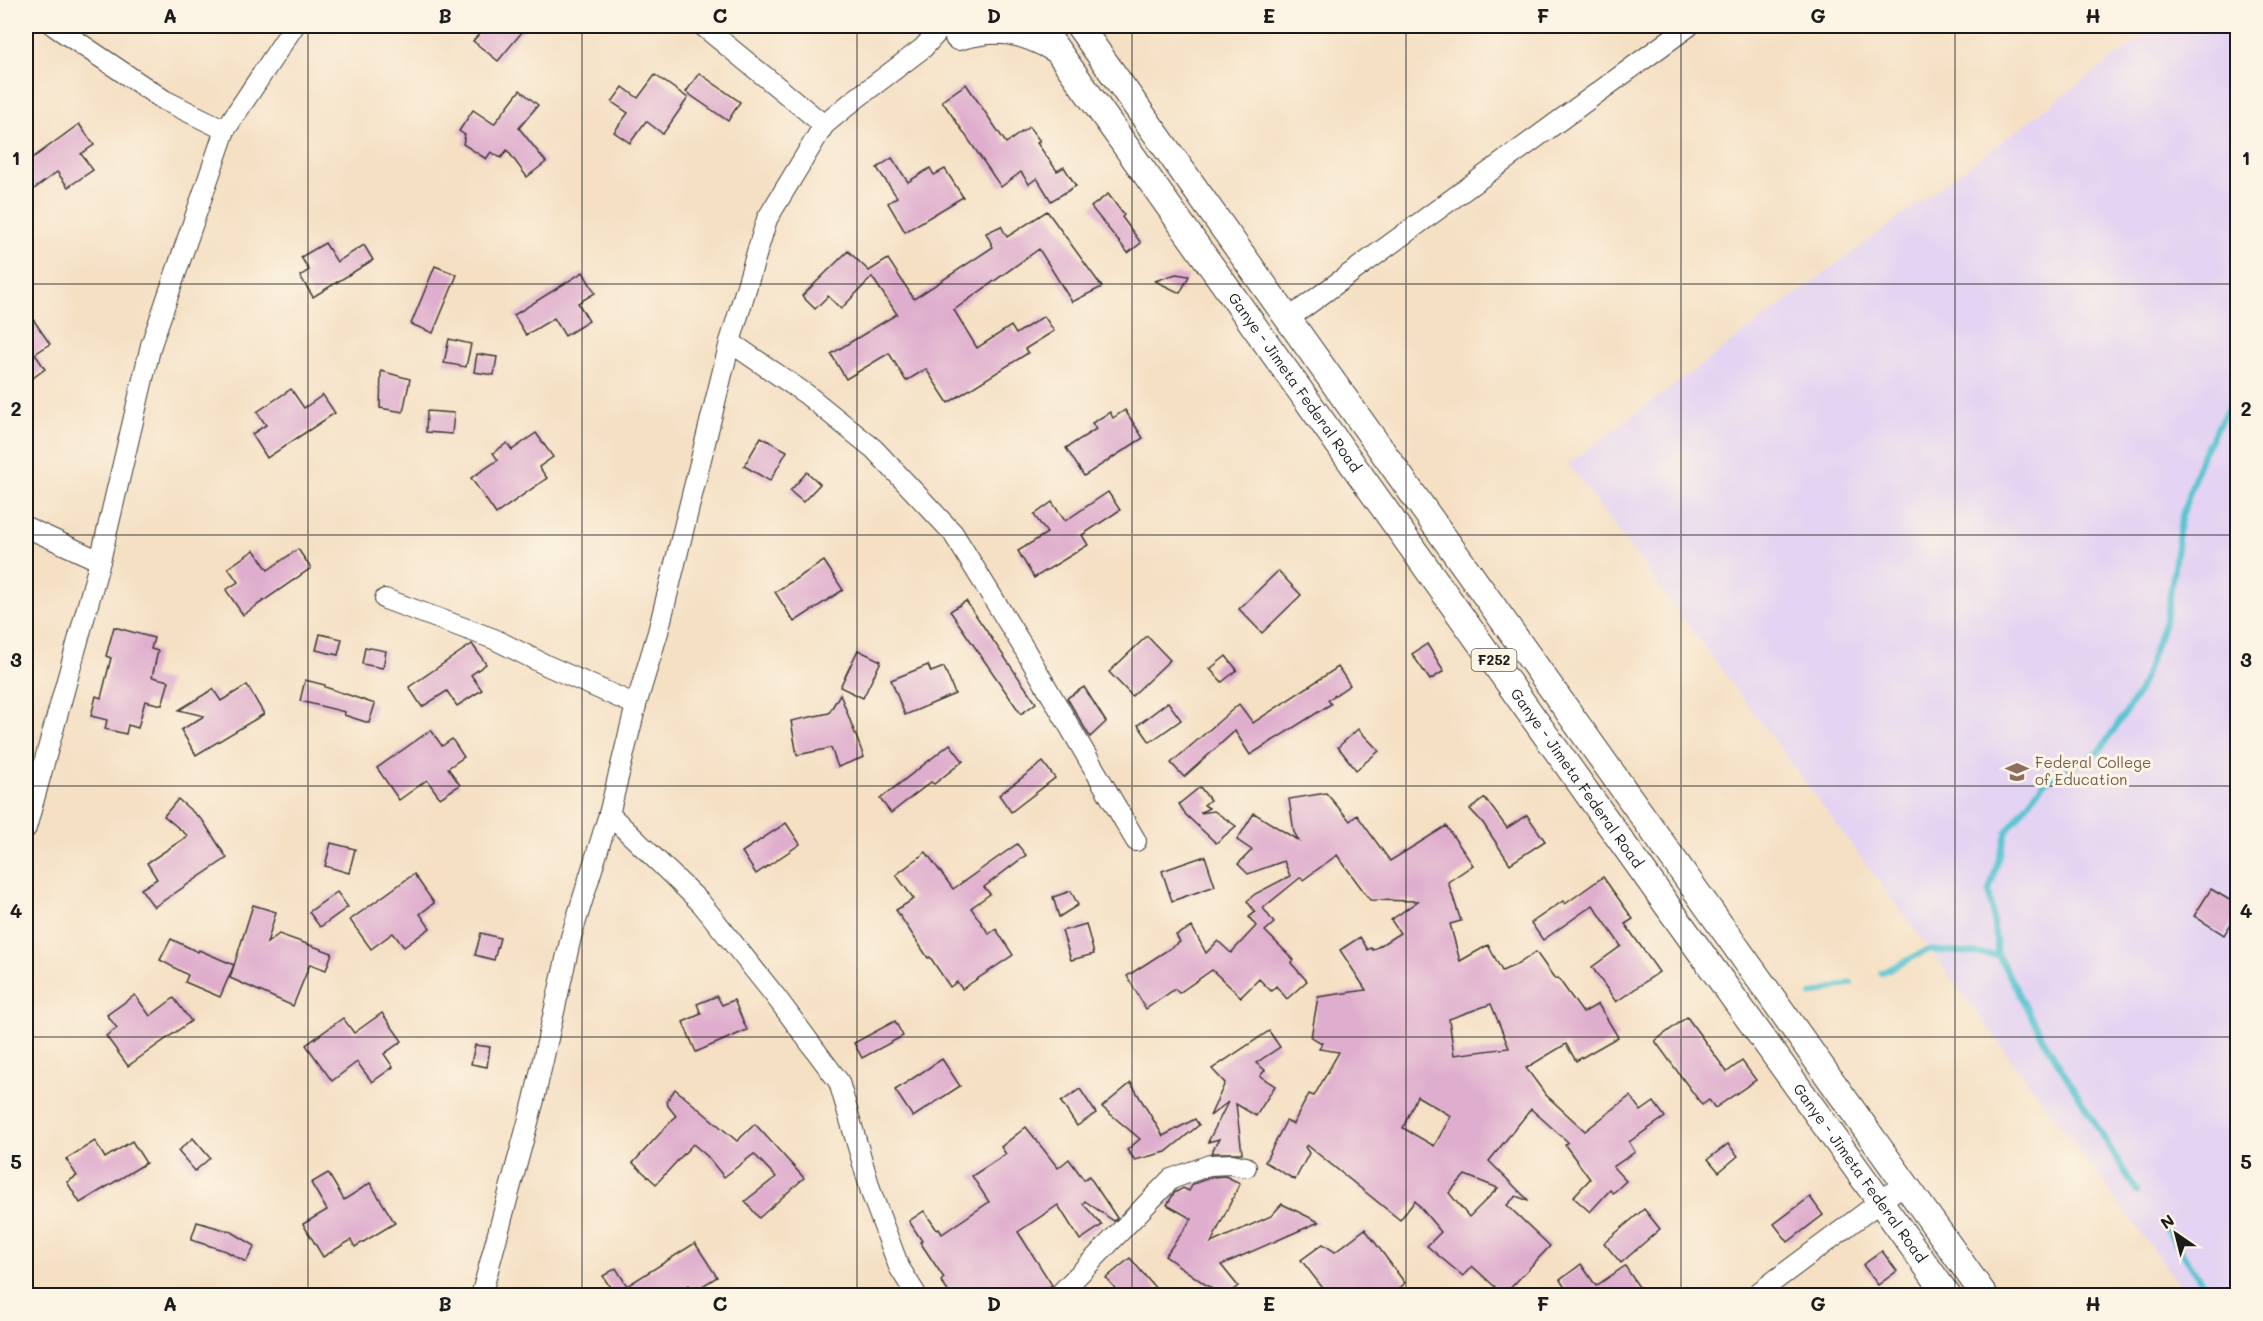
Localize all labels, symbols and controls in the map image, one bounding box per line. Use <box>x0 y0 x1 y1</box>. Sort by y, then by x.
text: A <box>163 2 177 28</box>
text: B <box>438 2 452 28</box>
text: C <box>713 2 728 28</box>
text: D <box>987 2 1001 28</box>
text: E <box>1263 2 1275 28</box>
text: F <box>1537 2 1550 28</box>
text: G <box>1810 2 1826 28</box>
text: H <box>2085 2 2101 28</box>
text: 1 <box>12 144 20 170</box>
text: 1 <box>2242 144 2250 170</box>
street label: Ganye - Jimeta Federal Road <box>1224 288 1366 476</box>
text: 2 <box>10 395 22 421</box>
text: 2 <box>2240 395 2252 421</box>
text: 3 <box>10 646 22 672</box>
text: 3 <box>2240 646 2252 672</box>
road number: F252 <box>1472 649 1516 671</box>
street label: Ganye - Jimeta Federal Road <box>1506 684 1648 872</box>
place label: Federal College of Education <box>2035 752 2151 789</box>
school or university icon: Federal College of Education <box>2004 759 2030 785</box>
text: 4 <box>10 897 23 923</box>
text: 4 <box>2240 897 2253 923</box>
street label: Ganye - Jimeta Federal Road <box>1789 1079 1932 1266</box>
text: 5 <box>10 1148 22 1174</box>
text: 5 <box>2240 1148 2252 1174</box>
north arrow <box>2146 1204 2206 1264</box>
text: N <box>2156 1209 2178 1233</box>
text: A <box>163 1290 177 1316</box>
text: B <box>438 1290 452 1316</box>
text: C <box>713 1290 728 1316</box>
text: D <box>987 1290 1001 1316</box>
text: E <box>1263 1290 1275 1316</box>
text: F <box>1537 1290 1550 1316</box>
text: G <box>1810 1290 1826 1316</box>
text: H <box>2085 1290 2101 1316</box>

